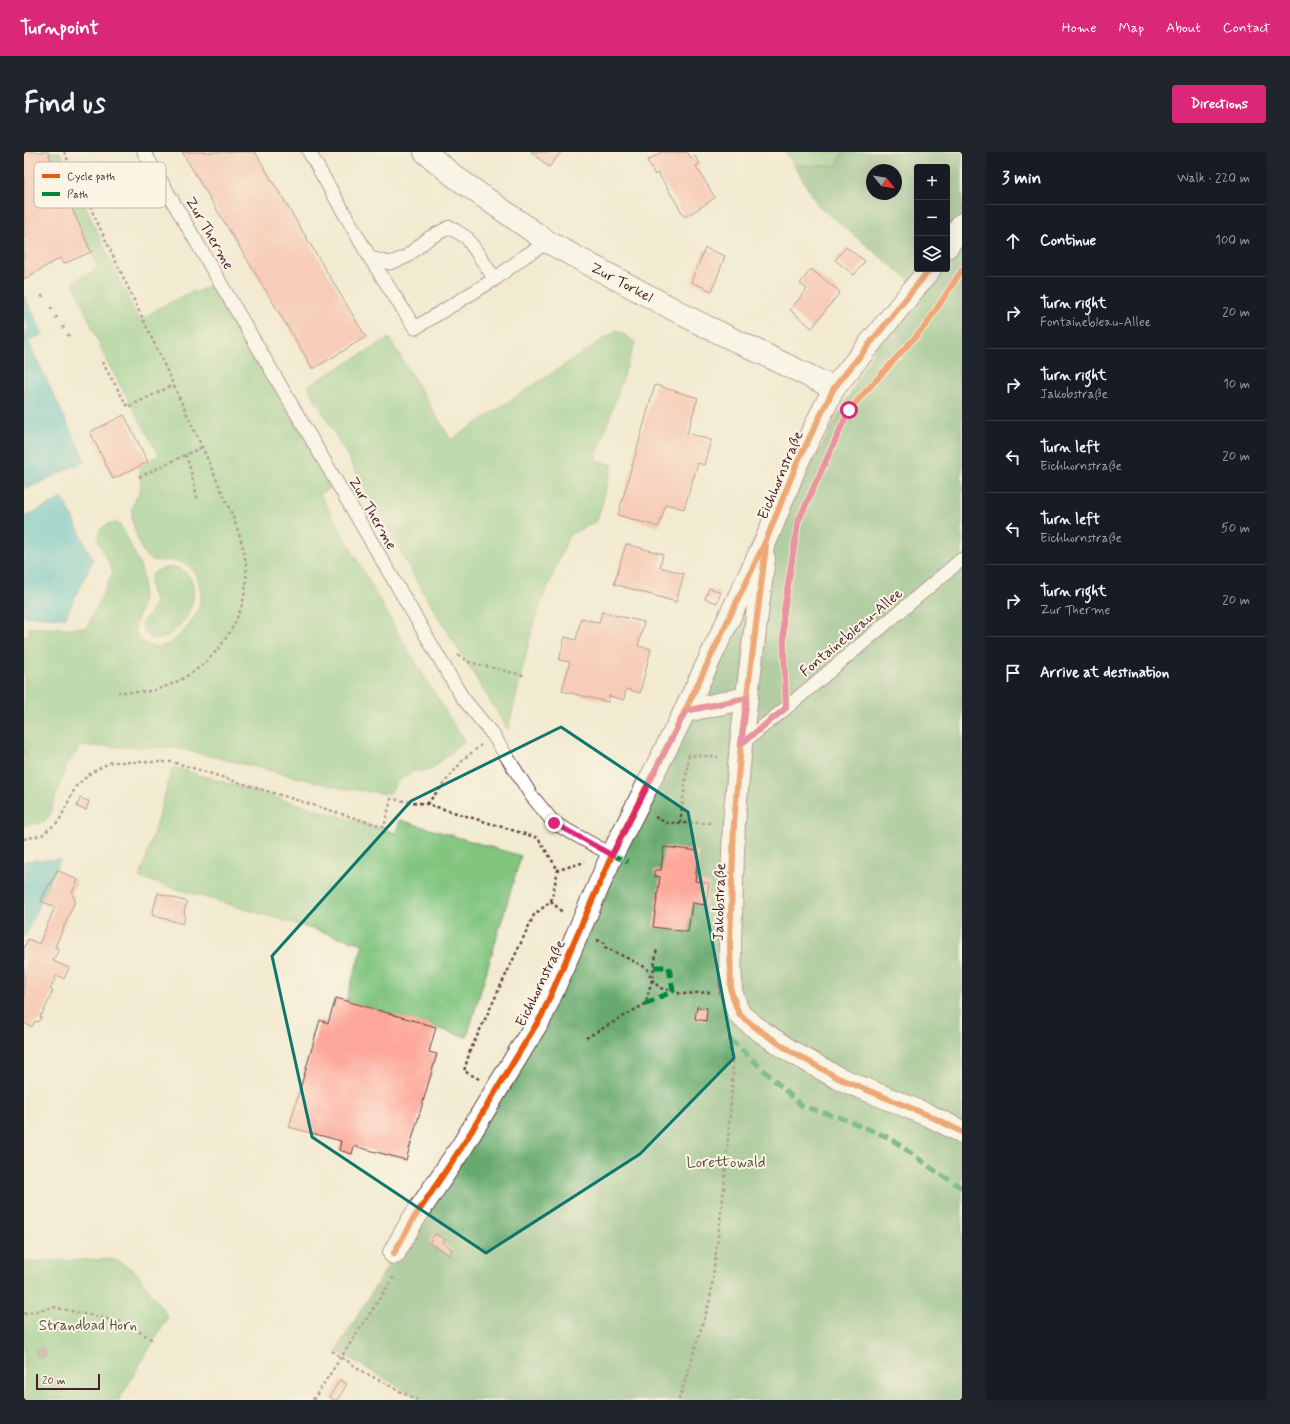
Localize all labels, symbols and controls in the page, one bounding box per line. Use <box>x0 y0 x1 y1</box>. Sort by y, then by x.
text: Turnpoint <box>20 16 99 41</box>
text: Home <box>1062 19 1096 37</box>
text: Map <box>1118 19 1144 37</box>
text: About <box>1166 19 1201 37</box>
text: Contact <box>1223 19 1270 37</box>
button: Directions <box>1172 85 1266 123</box>
text: Find us <box>24 86 105 123</box>
legend <box>34 162 166 208</box>
north arrow <box>866 164 902 200</box>
map controls <box>914 164 950 272</box>
button: + <box>914 164 950 200</box>
text: 3 min <box>1002 167 1041 189</box>
text: Cycle path <box>67 170 115 184</box>
text: Walk · 220 m <box>1177 170 1250 187</box>
text: Path <box>67 188 88 202</box>
street label: Zur Therme <box>180 193 238 274</box>
button: − <box>914 200 950 236</box>
icon: ahead <box>1002 230 1024 252</box>
text: Continue <box>1040 231 1096 251</box>
text: 100 m <box>1215 232 1250 249</box>
button: layers <box>914 236 950 272</box>
street label: Zur Torkel <box>587 258 656 308</box>
text: Turn right <box>1040 294 1107 314</box>
icon: right <box>1002 302 1024 324</box>
text: 20 m <box>1222 304 1250 321</box>
text: Fontainebleau-Allee <box>1040 314 1151 331</box>
text: Turn right <box>1040 366 1107 386</box>
icon: right <box>1002 374 1024 396</box>
text: 10 m <box>1223 376 1250 393</box>
text: Jakobstraße <box>1040 386 1108 403</box>
route start <box>840 401 858 419</box>
street label: Eichhornstraße <box>753 428 809 523</box>
text: Turn left <box>1040 438 1100 458</box>
icon: left <box>1002 446 1024 468</box>
text: 20 m <box>1222 448 1250 465</box>
text: Eichhornstraße <box>1040 458 1122 475</box>
street label: Zur Therme <box>343 473 401 554</box>
text: Turn left <box>1040 510 1100 530</box>
icon: left <box>1002 518 1024 540</box>
text: 50 m <box>1221 520 1250 537</box>
text: Eichhornstraße <box>1040 530 1122 547</box>
text: Turn right <box>1040 582 1107 602</box>
street label: Fontainebleau-Allee <box>796 584 907 682</box>
icon: right <box>1002 590 1024 612</box>
text: 20 m <box>1222 592 1250 609</box>
text: Zur Therme <box>1040 602 1110 619</box>
icon: arrive <box>1002 662 1024 684</box>
text: Arrive at destination <box>1040 663 1169 683</box>
route end <box>545 814 563 832</box>
street label: Jakobstraße <box>709 863 731 942</box>
street label: Eichhornstraße <box>511 937 571 1030</box>
park label: Lorettowald <box>686 1153 766 1173</box>
park label: Strandbad Horn <box>39 1316 137 1336</box>
scale bar <box>36 1372 100 1391</box>
text: 20 m <box>42 1374 65 1388</box>

